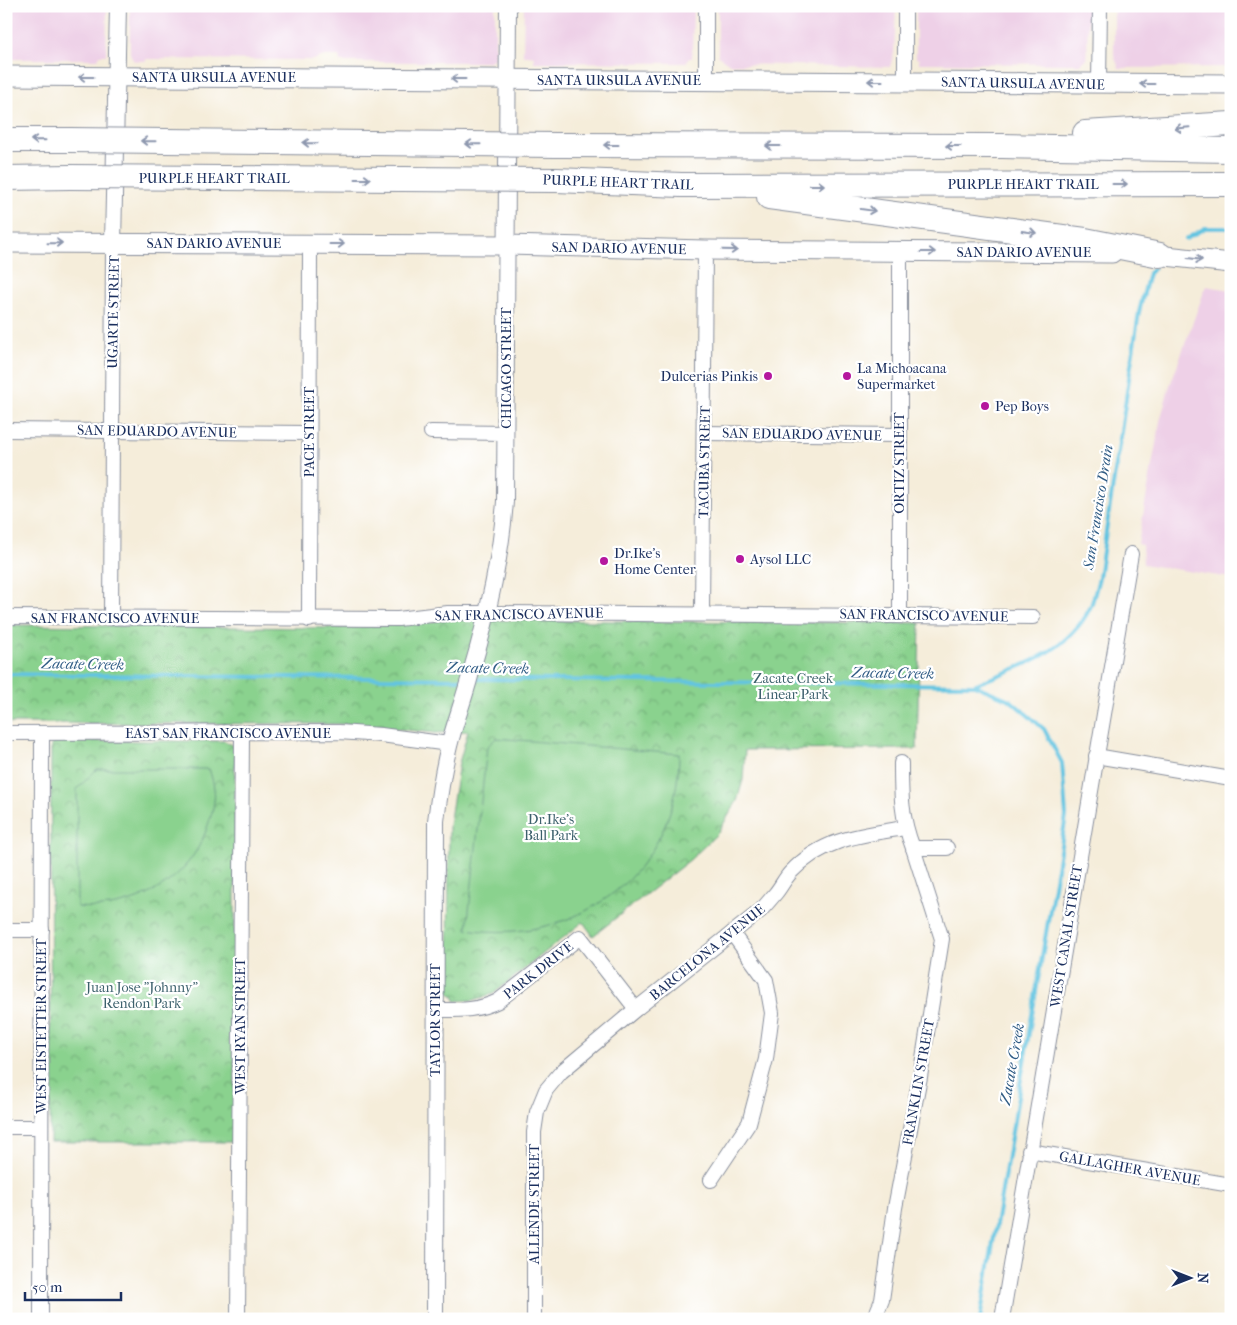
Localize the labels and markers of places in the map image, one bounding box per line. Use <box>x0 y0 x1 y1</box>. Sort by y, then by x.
place label: La Michoacana Supermarket <box>857 360 947 393</box>
place label: Dulcerias Pinkis <box>661 368 758 385</box>
marker: Dulcerias Pinkis <box>762 370 774 382</box>
marker: La Michoacana Supermarket <box>841 370 853 382</box>
place label: Pep Boys <box>995 398 1049 415</box>
marker: Pep Boys <box>979 400 991 412</box>
place label: Dr.Ike's Home Center <box>614 545 696 578</box>
place label: Aysol LLC <box>749 551 811 568</box>
marker: Aysol LLC <box>734 553 746 565</box>
marker: Dr.Ike's Home Center <box>598 555 610 567</box>

